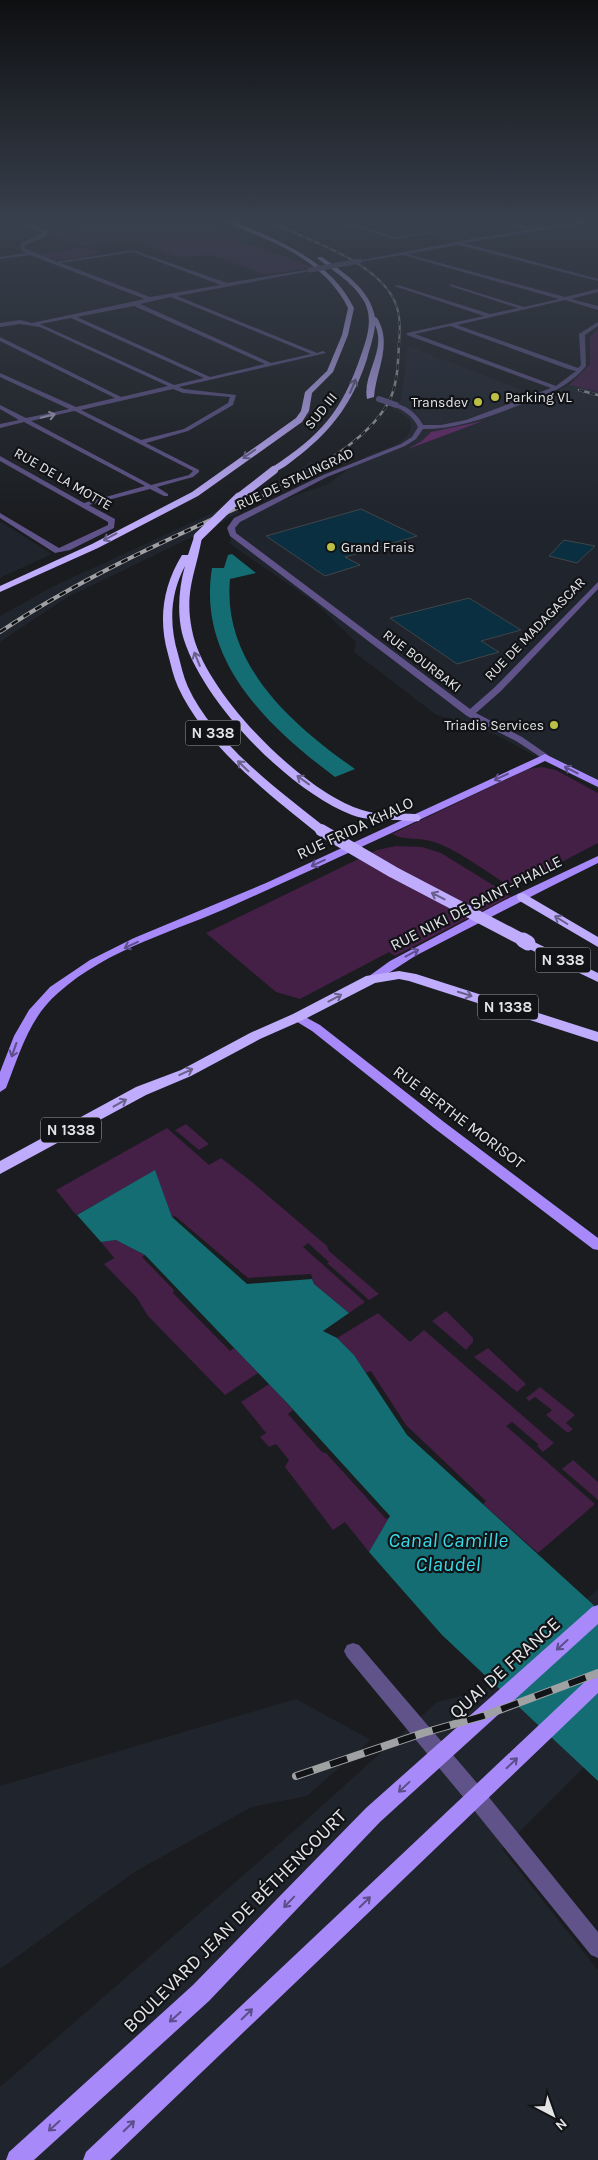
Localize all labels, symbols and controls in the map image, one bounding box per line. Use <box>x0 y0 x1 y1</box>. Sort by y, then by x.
one-way arrow <box>349 379 358 394</box>
street label: SUD III <box>301 389 341 433</box>
place label: Parking VL <box>505 389 572 406</box>
marker: Parking VL <box>489 391 501 403</box>
place label: Transdev <box>411 394 468 411</box>
marker: Transdev <box>472 396 484 408</box>
one-way arrow <box>39 410 55 420</box>
street label: RUE DE LA MOTTE <box>11 444 115 514</box>
street label: RUE DE STALINGRAD <box>234 444 356 514</box>
one-way arrow <box>242 449 256 459</box>
one-way arrow <box>103 532 118 542</box>
place label: Grand Frais <box>341 539 415 556</box>
marker: Grand Frais <box>325 541 337 553</box>
street label: RUE DE MADAGASCAR <box>481 574 589 684</box>
street label: RUE BOURBAKI <box>380 626 464 696</box>
one-way arrow <box>192 652 202 667</box>
place label: Triadis Services <box>444 717 544 734</box>
marker: Triadis Services <box>548 719 560 731</box>
road number: N 338 <box>186 720 240 746</box>
one-way arrow <box>236 760 249 772</box>
one-way arrow <box>564 765 579 774</box>
one-way arrow <box>494 773 509 783</box>
one-way arrow <box>296 775 310 785</box>
street label: RUE FRIDA KHALO <box>294 793 416 863</box>
street label: RUE NIKI DE SAINT-PHALLE <box>387 851 565 955</box>
one-way arrow <box>311 859 326 869</box>
one-way arrow <box>431 891 446 901</box>
one-way arrow <box>554 914 568 924</box>
one-way arrow <box>124 941 139 950</box>
one-way arrow <box>405 948 419 958</box>
road number: N 338 <box>536 948 590 972</box>
one-way arrow <box>456 989 472 999</box>
one-way arrow <box>327 993 342 1002</box>
road number: N 1338 <box>478 994 538 1020</box>
one-way arrow <box>9 1041 18 1057</box>
street label: RUE BERTHE MORISOT <box>390 1061 528 1173</box>
one-way arrow <box>178 1067 193 1077</box>
one-way arrow <box>112 1098 127 1107</box>
road number: N 1338 <box>41 1118 101 1142</box>
water label: Canal Camille Claudel <box>388 1528 508 1576</box>
street label: QUAI DE FRANCE <box>445 1613 565 1723</box>
one-way arrow <box>555 1640 568 1651</box>
one-way arrow <box>505 1757 518 1769</box>
one-way arrow <box>398 1781 411 1793</box>
street label: BOULEVARD JEAN DE BÉTHENCOURT <box>118 1804 351 2037</box>
one-way arrow <box>284 1895 296 1907</box>
one-way arrow <box>359 1896 371 1908</box>
one-way arrow <box>241 2008 254 2020</box>
one-way arrow <box>168 2011 181 2022</box>
north arrow <box>528 2090 578 2140</box>
text: N <box>552 2115 571 2134</box>
one-way arrow <box>48 2120 61 2132</box>
one-way arrow <box>123 2120 136 2132</box>

